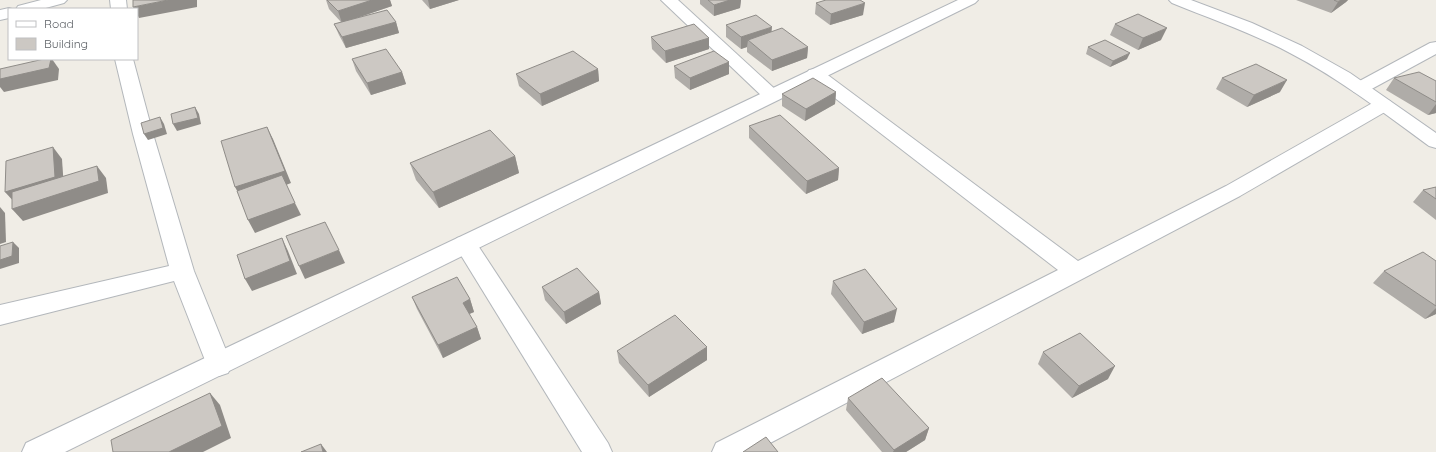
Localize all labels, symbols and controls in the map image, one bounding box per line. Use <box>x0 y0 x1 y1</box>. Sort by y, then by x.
legend <box>8 8 138 60</box>
text: Road <box>44 16 74 31</box>
text: Building <box>44 36 88 51</box>

